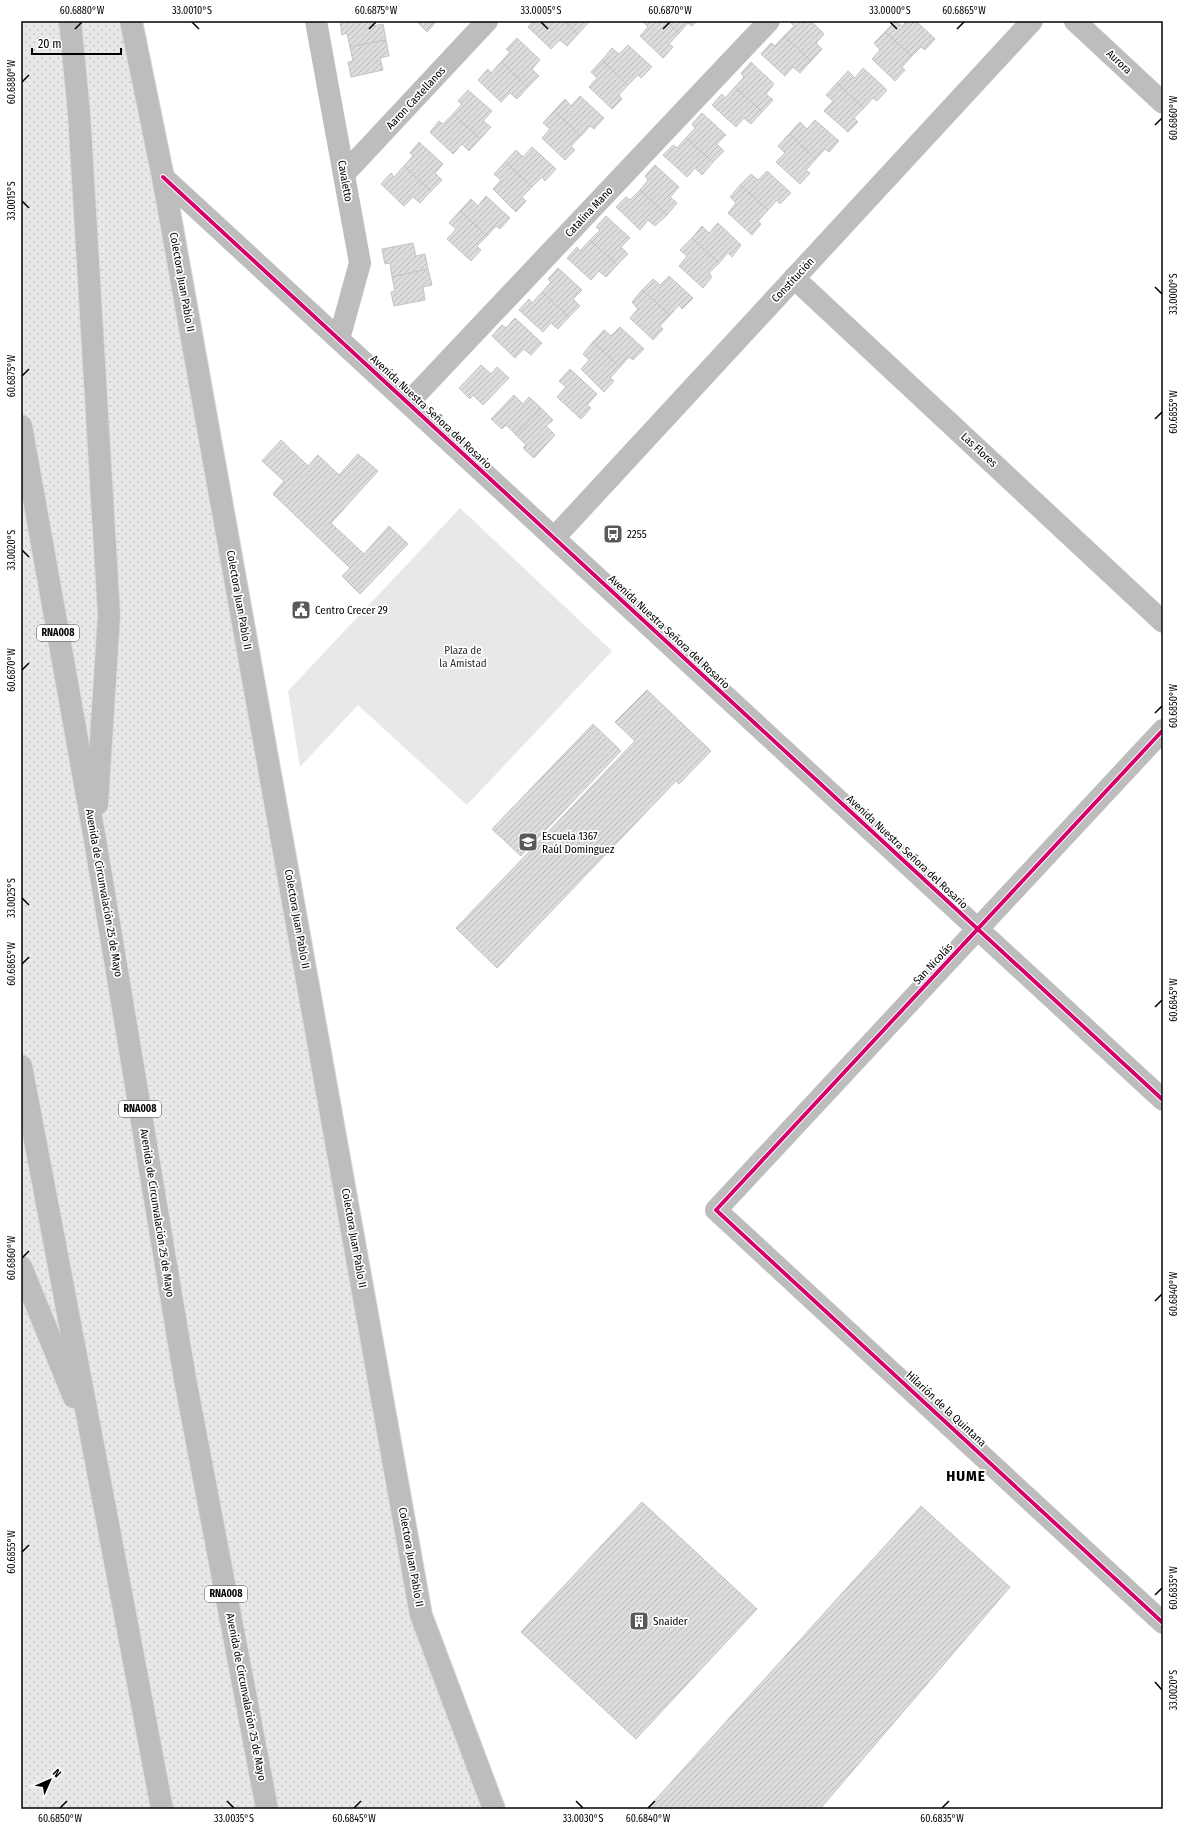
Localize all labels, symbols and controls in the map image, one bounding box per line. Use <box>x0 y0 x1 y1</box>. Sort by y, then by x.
text: 60.6880°W <box>60 5 105 17</box>
text: 33.0010°S <box>172 5 212 17</box>
text: 60.6875°W <box>355 5 398 17</box>
text: 33.0005°S <box>521 5 561 17</box>
text: 60.6870°W <box>648 5 692 17</box>
text: 33.0000°S <box>869 5 911 17</box>
text: 60.6865°W <box>942 5 986 17</box>
scale bar <box>32 30 121 56</box>
text: 20 m <box>38 37 62 51</box>
street label: Aurora <box>1104 47 1134 77</box>
text: 60.6880°W <box>6 59 18 104</box>
street label: Aaron Castellanos <box>384 64 448 132</box>
text: 60.6860°W <box>1168 95 1180 140</box>
street label: Cavaletto <box>335 159 355 203</box>
text: 33.0015°S <box>6 181 18 221</box>
street label: Catalina Mano <box>562 184 616 240</box>
street label: Colectora Juan Pablo II <box>167 231 197 333</box>
street label: Constitución <box>769 255 817 305</box>
text: 33.0000°S <box>1168 273 1180 315</box>
street label: Avenida Nuestra Señora del Rosario <box>368 352 494 472</box>
text: 60.6875°W <box>6 354 18 397</box>
text: 60.6855°W <box>1168 390 1180 434</box>
street label: Las Flores <box>958 430 1000 470</box>
bus stop icon: 2255 <box>602 523 624 545</box>
place label: 2255 <box>627 528 647 541</box>
text: 33.0020°S <box>6 530 18 570</box>
street label: Colectora Juan Pablo II <box>224 549 254 651</box>
street label: Avenida Nuestra Señora del Rosario <box>606 572 732 692</box>
public building icon: Centro Crecer 29 <box>290 599 312 621</box>
place label: Centro Crecer 29 <box>315 604 388 617</box>
road number: RNA008 <box>37 625 79 641</box>
park label: Plaza de la Amistad <box>439 644 487 670</box>
text: 60.6870°W <box>6 648 18 692</box>
text: 60.6850°W <box>1168 683 1180 728</box>
street label: Avenida Nuestra Señora del Rosario <box>844 792 970 912</box>
street label: Avenida de Circunvalación 25 de Mayo <box>83 808 125 978</box>
place label: Escuela 1367 Raúl Dominguez <box>542 830 615 856</box>
school or university icon: Escuela 1367 Raúl Dominguez <box>517 831 539 853</box>
street label: Colectora Juan Pablo II <box>282 868 312 970</box>
text: 33.0025°S <box>6 878 18 918</box>
street label: San Nicolás <box>911 940 956 987</box>
text: 60.6865°W <box>6 942 18 986</box>
text: 60.6845°W <box>1168 978 1180 1022</box>
road number: RNA008 <box>119 1101 161 1117</box>
street label: Avenida de Circunvalación 25 de Mayo <box>137 1128 177 1298</box>
street label: Colectora Juan Pablo II <box>339 1187 369 1289</box>
text: 60.6860°W <box>6 1235 18 1280</box>
text: 60.6840°W <box>1168 1271 1180 1316</box>
street label: Hilarión de la Quintana <box>903 1369 989 1449</box>
district label: HUME <box>946 1467 986 1485</box>
street label: Colectora Juan Pablo II <box>396 1506 426 1608</box>
text: 60.6855°W <box>6 1530 18 1574</box>
text: 60.6835°W <box>1168 1566 1180 1610</box>
road number: RNA008 <box>205 1586 247 1602</box>
building icon: Snaider <box>628 1610 650 1632</box>
street label: Avenida de Circunvalación 25 de Mayo <box>223 1612 269 1782</box>
place label: Snaider <box>653 1615 688 1628</box>
text: 33.0020°S <box>1168 1670 1180 1710</box>
north arrow <box>30 1760 70 1800</box>
text: N <box>50 1766 64 1780</box>
text: 60.6850°W <box>38 1813 83 1825</box>
text: 33.0035°S <box>214 1813 254 1825</box>
text: 60.6845°W <box>332 1813 376 1825</box>
text: 33.0030°S <box>563 1813 603 1825</box>
text: 60.6840°W <box>626 1813 671 1825</box>
text: 60.6835°W <box>920 1813 964 1825</box>

